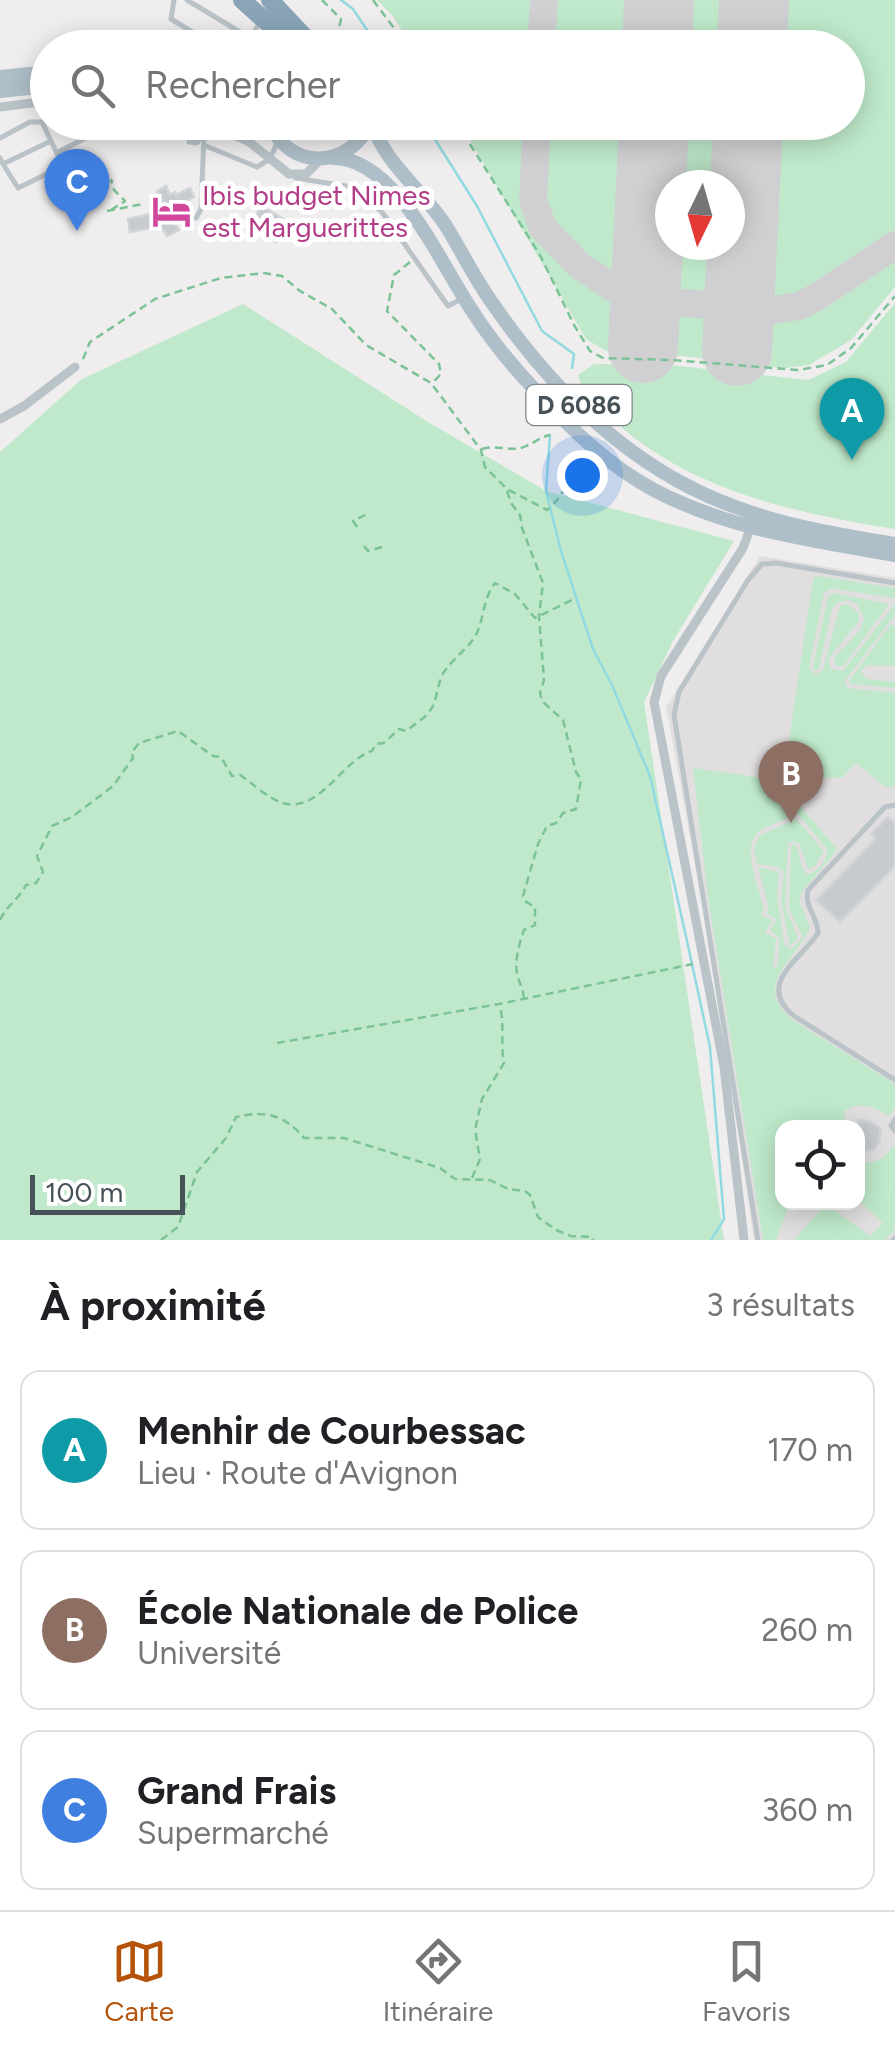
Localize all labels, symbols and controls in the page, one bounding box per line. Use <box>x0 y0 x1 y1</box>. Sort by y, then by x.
search box <box>30 30 865 140</box>
icon: search <box>65 58 120 113</box>
text: Rechercher <box>145 62 340 108</box>
pin: C <box>44 148 110 231</box>
north arrow <box>655 170 745 260</box>
place label: Ibis budget Nimes est Marguerittes <box>202 178 430 244</box>
hotel icon: Ibis budget Nimes est Marguerittes <box>151 190 193 232</box>
pin: A <box>820 378 884 460</box>
road number: D 6086 <box>526 385 632 425</box>
your location <box>557 450 608 501</box>
pin: B <box>758 740 824 823</box>
map controls <box>775 1120 865 1210</box>
button: locate <box>775 1120 865 1210</box>
scale bar <box>30 1170 185 1214</box>
text: 100 m <box>45 1175 123 1209</box>
text: À proximité <box>40 1280 266 1331</box>
text: 3 résultats <box>706 1286 855 1324</box>
text: Menhir de Courbessac <box>137 1408 526 1454</box>
text: A <box>63 1431 86 1469</box>
text: 170 m <box>767 1431 853 1469</box>
text: Lieu · Route d'Avignon <box>137 1454 458 1492</box>
text: École Nationale de Police <box>137 1588 578 1634</box>
text: B <box>65 1611 84 1649</box>
text: 260 m <box>761 1611 853 1649</box>
text: Université <box>137 1634 281 1672</box>
text: Grand Frais <box>137 1768 336 1814</box>
text: C <box>63 1791 86 1829</box>
text: 360 m <box>762 1791 853 1829</box>
text: Supermarché <box>137 1814 329 1852</box>
tab: Carte <box>104 1934 174 2028</box>
tab: Itinéraire <box>383 1934 493 2028</box>
tab: Favoris <box>702 1934 791 2028</box>

